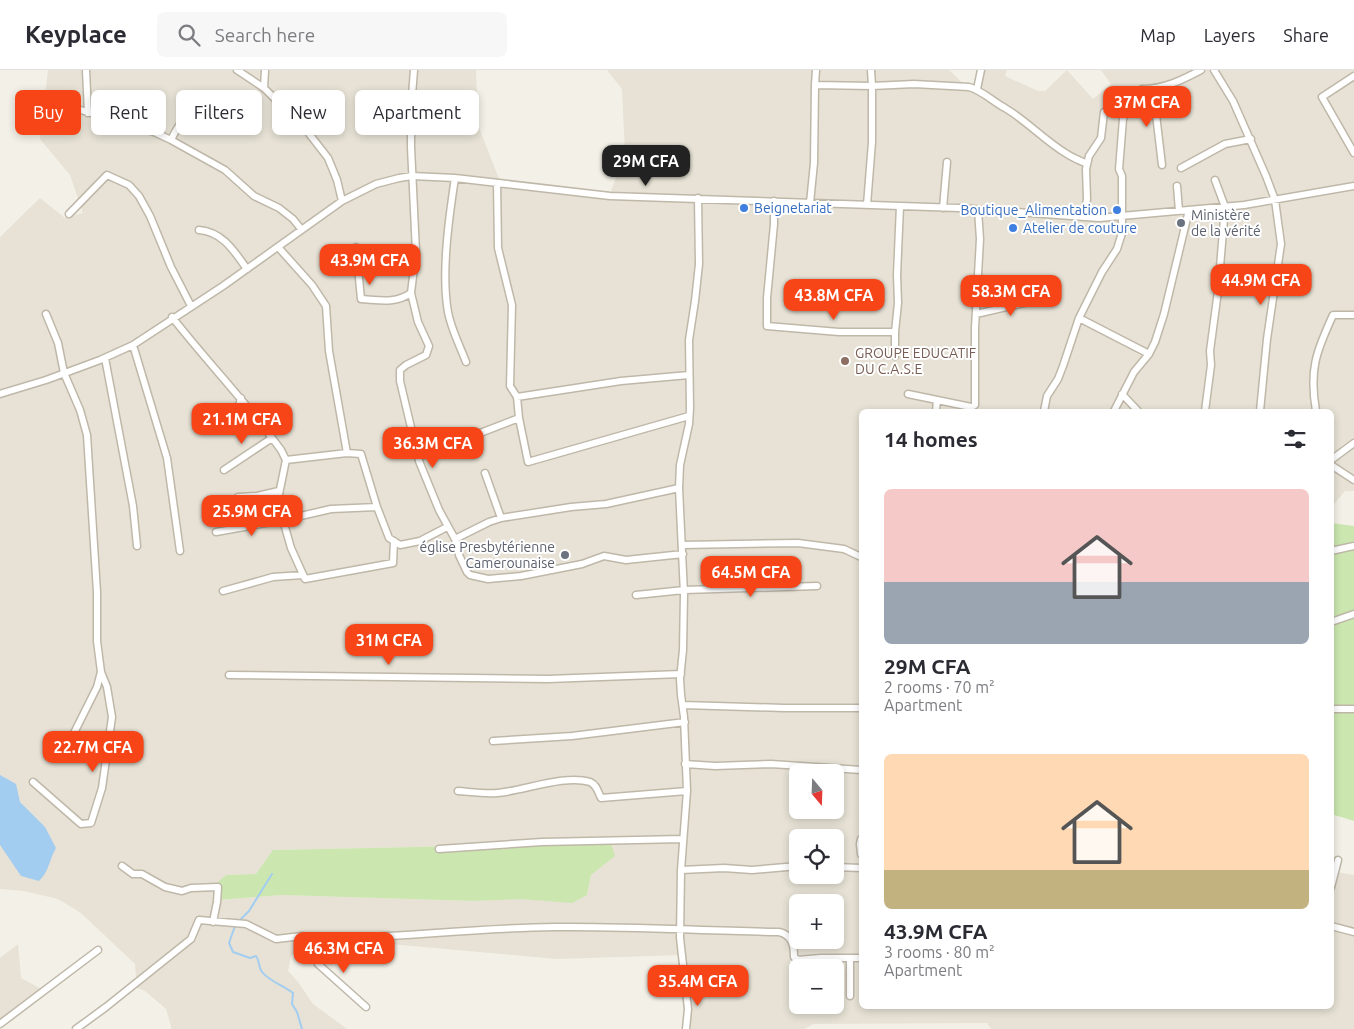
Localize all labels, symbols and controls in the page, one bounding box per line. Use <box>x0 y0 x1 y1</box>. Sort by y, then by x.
search box <box>157 12 507 57</box>
text: Keyplace <box>25 21 127 48</box>
icon: search <box>175 21 203 49</box>
text: Search here <box>215 24 315 46</box>
text: Map <box>1140 25 1176 45</box>
text: Layers <box>1204 25 1255 45</box>
text: Share <box>1283 25 1329 45</box>
pin: 37M CFA <box>1101 85 1193 128</box>
chip: Buy <box>15 90 81 135</box>
chip: Rent <box>91 90 166 135</box>
chip: Filters <box>176 90 262 135</box>
chip: New <box>272 90 345 135</box>
chip: Apartment <box>355 90 479 135</box>
text: 37M CFA <box>1114 93 1180 111</box>
pin: 29M CFA <box>600 144 692 187</box>
text: 29M CFA <box>613 152 679 170</box>
place label: Beignetariat <box>754 200 832 216</box>
marker: Beignetariat <box>738 202 750 214</box>
place label: Boutique_Alimentation <box>961 202 1107 218</box>
marker: Boutique_Alimentation <box>1111 204 1123 216</box>
place label: Ministère de la vérité <box>1191 207 1261 239</box>
marker: Ministère de la vérité <box>1175 217 1187 229</box>
place label: Atelier de couture <box>1023 220 1137 236</box>
marker: Atelier de couture <box>1007 222 1019 234</box>
pin: 43.9M CFA <box>313 244 427 286</box>
text: 43.9M CFA <box>331 251 409 269</box>
pin: 44.9M CFA <box>1204 264 1318 306</box>
text: 44.9M CFA <box>1222 271 1300 289</box>
pin: 58.3M CFA <box>954 274 1068 317</box>
pin: 43.8M CFA <box>777 278 891 321</box>
text: 58.3M CFA <box>972 282 1050 300</box>
text: 43.8M CFA <box>795 286 873 304</box>
place label: GROUPE EDUCATIF DU C.A.S.E <box>855 345 976 377</box>
marker: GROUPE EDUCATIF DU C.A.S.E <box>839 355 851 367</box>
pin: 21.1M CFA <box>185 402 299 445</box>
text: 21.1M CFA <box>203 410 281 428</box>
icon: filters <box>1281 425 1309 453</box>
pin: 36.3M CFA <box>376 426 490 469</box>
text: 14 homes <box>884 427 978 451</box>
text: 36.3M CFA <box>394 434 472 452</box>
pin: 25.9M CFA <box>195 494 309 537</box>
text: 25.9M CFA <box>213 502 291 520</box>
icon: home <box>1052 522 1142 612</box>
place label: église Presbytérienne Camerounaise <box>419 539 555 571</box>
marker: église Presbytérienne Camerounaise <box>559 549 571 561</box>
pin: 64.5M CFA <box>694 556 808 598</box>
text: 64.5M CFA <box>712 563 790 581</box>
pin: 31M CFA <box>343 624 435 666</box>
text: 31M CFA <box>356 631 422 649</box>
text: 29M CFA <box>884 654 970 678</box>
text: 2 rooms · 70 m² <box>884 678 995 696</box>
text: Apartment <box>884 696 962 714</box>
pin: 22.7M CFA <box>36 730 150 773</box>
text: 22.7M CFA <box>54 738 132 756</box>
north arrow <box>789 764 844 819</box>
map controls <box>789 764 844 1014</box>
icon: home <box>1052 787 1142 877</box>
button: locate <box>789 829 844 884</box>
button: + <box>789 894 844 949</box>
text: 43.9M CFA <box>884 919 987 943</box>
pin: 46.3M CFA <box>287 932 401 974</box>
text: 46.3M CFA <box>305 939 383 957</box>
text: 3 rooms · 80 m² <box>884 943 995 961</box>
button: − <box>789 959 844 1014</box>
text: Apartment <box>884 961 962 979</box>
pin: 35.4M CFA <box>641 964 755 1007</box>
text: 35.4M CFA <box>659 972 737 990</box>

